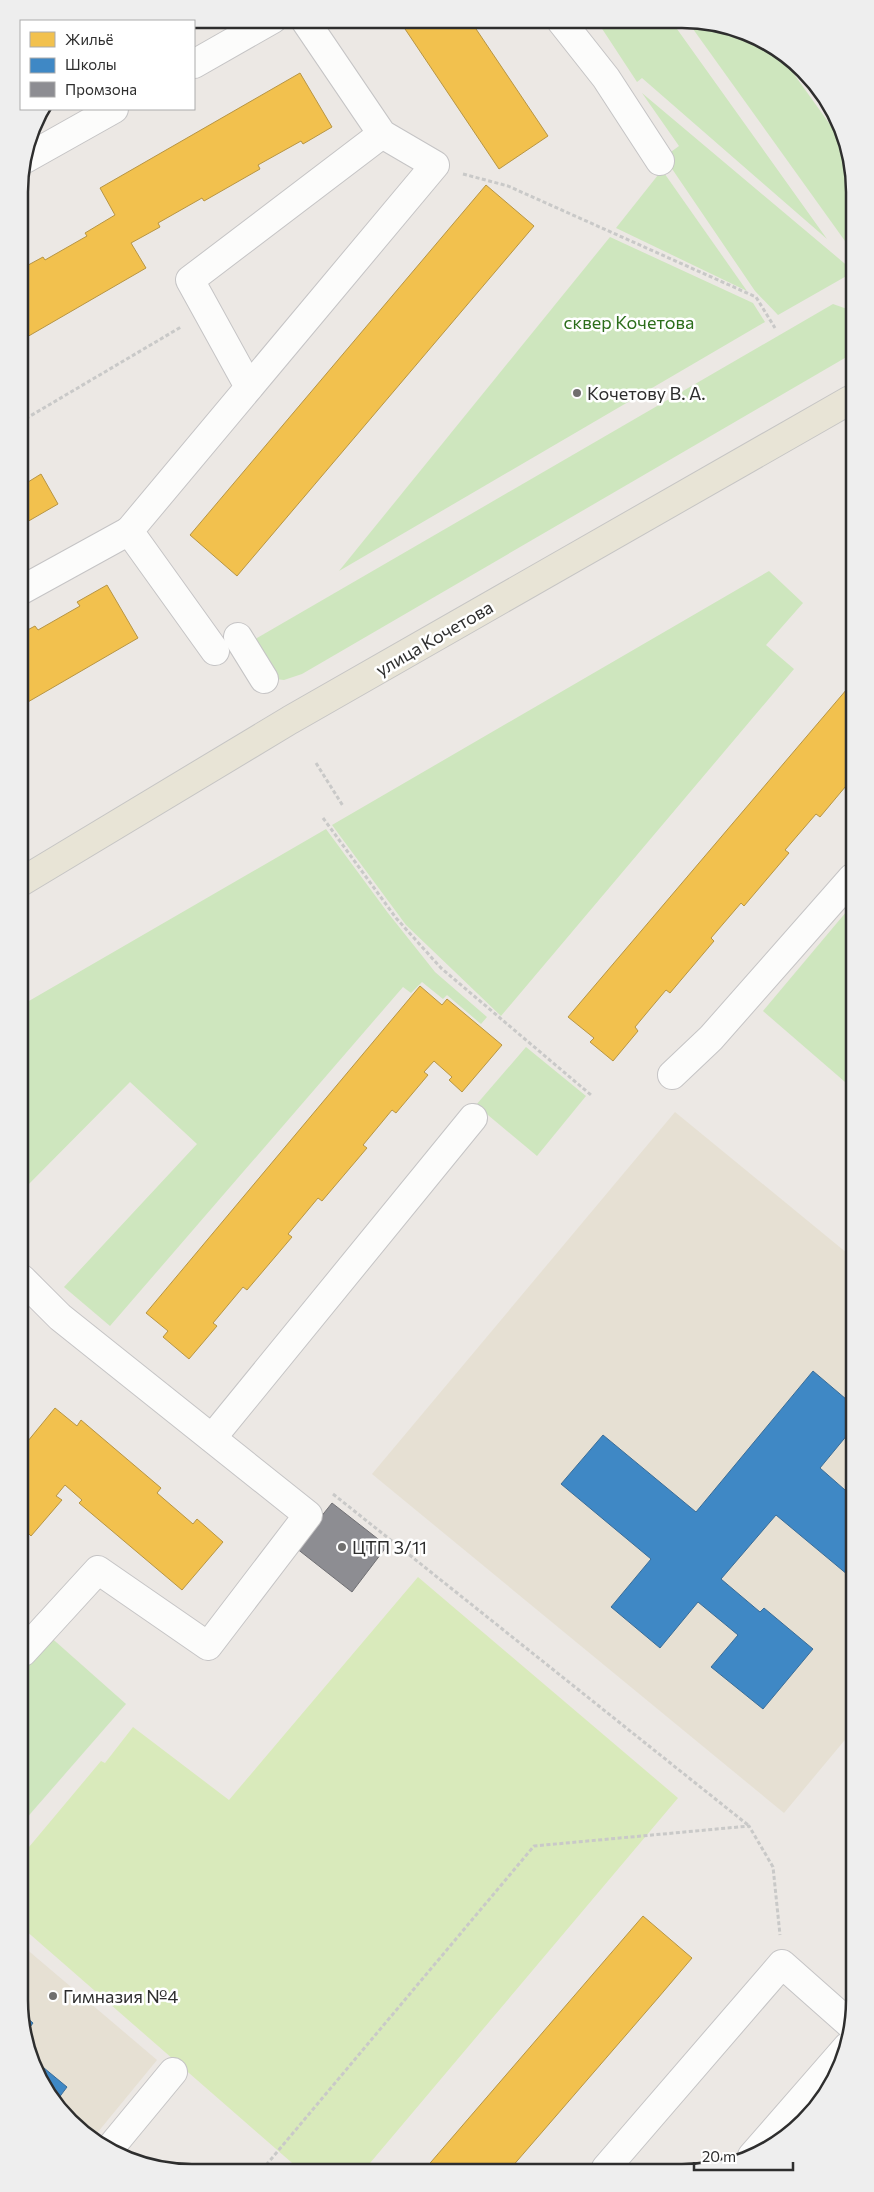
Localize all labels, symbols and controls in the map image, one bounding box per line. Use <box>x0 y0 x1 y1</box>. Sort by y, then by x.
legend <box>20 20 195 110</box>
text: Жильё <box>65 30 113 48</box>
text: Школы <box>65 55 117 73</box>
text: Промзона <box>65 80 137 98</box>
park label: сквер Кочетова <box>564 311 694 333</box>
place label: Кочетову В. А. <box>587 382 706 404</box>
marker: Кочетову В. А. <box>571 387 583 399</box>
street label: улица Кочетова <box>371 595 497 681</box>
place label: ЦТП 3/11 <box>352 1536 427 1558</box>
marker: ЦТП 3/11 <box>336 1541 348 1553</box>
place label: Гимназия №4 <box>63 1985 178 2007</box>
marker: Гимназия №4 <box>47 1990 59 2002</box>
scale bar <box>694 2140 793 2172</box>
text: 20 m <box>702 2147 736 2165</box>

